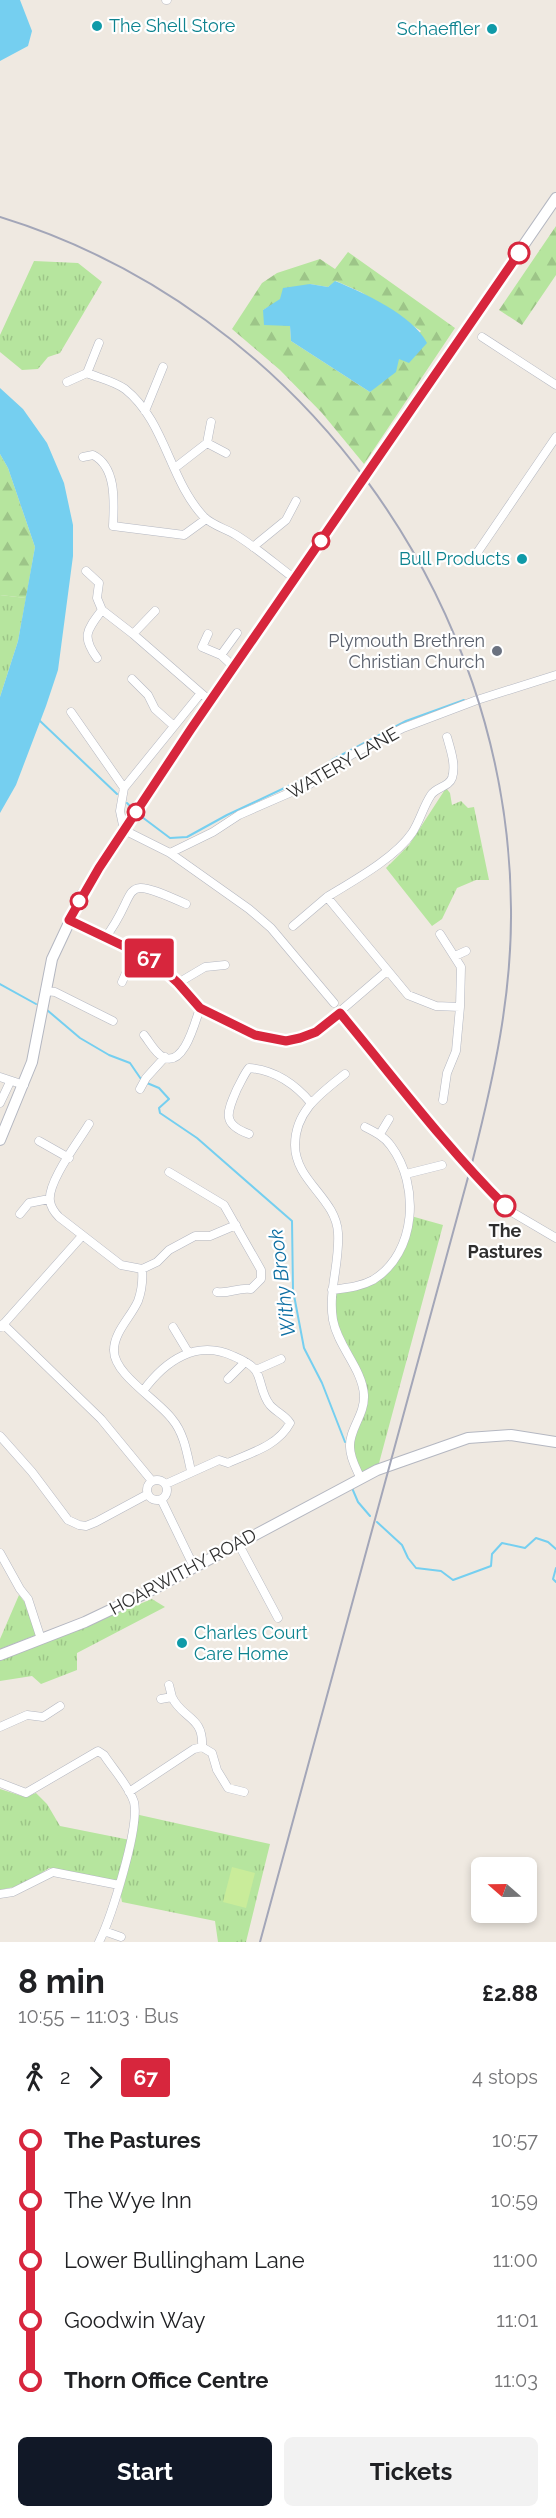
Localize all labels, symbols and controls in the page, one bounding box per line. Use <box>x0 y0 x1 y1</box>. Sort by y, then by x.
place label: The Shell Store <box>109 15 236 36</box>
place label: Schaeffler <box>397 18 481 39</box>
marker: The Shell Store <box>90 19 104 33</box>
marker: Schaeffler <box>485 22 499 36</box>
unlabelled marker <box>508 242 530 264</box>
unlabelled marker <box>312 532 330 550</box>
place label: Bull Products <box>399 548 510 569</box>
marker: Bull Products <box>515 552 529 566</box>
place label: Plymouth Brethren Christian Church <box>328 630 485 672</box>
marker: Plymouth Brethren Christian Church <box>490 644 504 658</box>
street label: WATERY LANE <box>283 722 402 803</box>
unlabelled marker <box>127 803 145 821</box>
unlabelled marker <box>70 892 88 910</box>
line badge: 67 <box>122 938 176 978</box>
text: 67 <box>137 946 161 971</box>
marker: The Pastures <box>494 1195 516 1217</box>
place label: The Pastures <box>468 1220 543 1262</box>
water label: Withy Brook <box>263 1227 301 1339</box>
street label: HOARWITHY ROAD <box>106 1524 260 1619</box>
place label: Charles Court Care Home <box>194 1622 308 1664</box>
marker: Charles Court Care Home <box>175 1636 189 1650</box>
north arrow <box>471 1857 537 1923</box>
map controls <box>471 1857 537 1923</box>
text: 8 min <box>18 1962 105 2001</box>
text: £2.88 <box>482 1980 538 2006</box>
text: 10:55 – 11:03 · Bus <box>18 2004 179 2028</box>
icon: walk <box>18 2061 51 2094</box>
icon: forward <box>79 2061 112 2094</box>
text: 2 <box>60 2065 70 2089</box>
text: 67 <box>133 2065 158 2090</box>
text: 4 stops <box>472 2065 538 2089</box>
text: The Pastures <box>64 2127 201 2153</box>
text: 10:57 <box>492 2128 538 2152</box>
text: The Wye Inn <box>64 2187 192 2213</box>
text: 10:59 <box>491 2188 538 2212</box>
text: Lower Bullingham Lane <box>64 2247 305 2273</box>
text: 11:00 <box>493 2248 538 2272</box>
text: Goodwin Way <box>64 2307 205 2333</box>
text: 11:01 <box>496 2308 538 2332</box>
text: Thorn Office Centre <box>64 2367 268 2393</box>
text: 11:03 <box>494 2368 538 2392</box>
button: Start <box>18 2437 272 2506</box>
button: Tickets <box>284 2437 538 2506</box>

